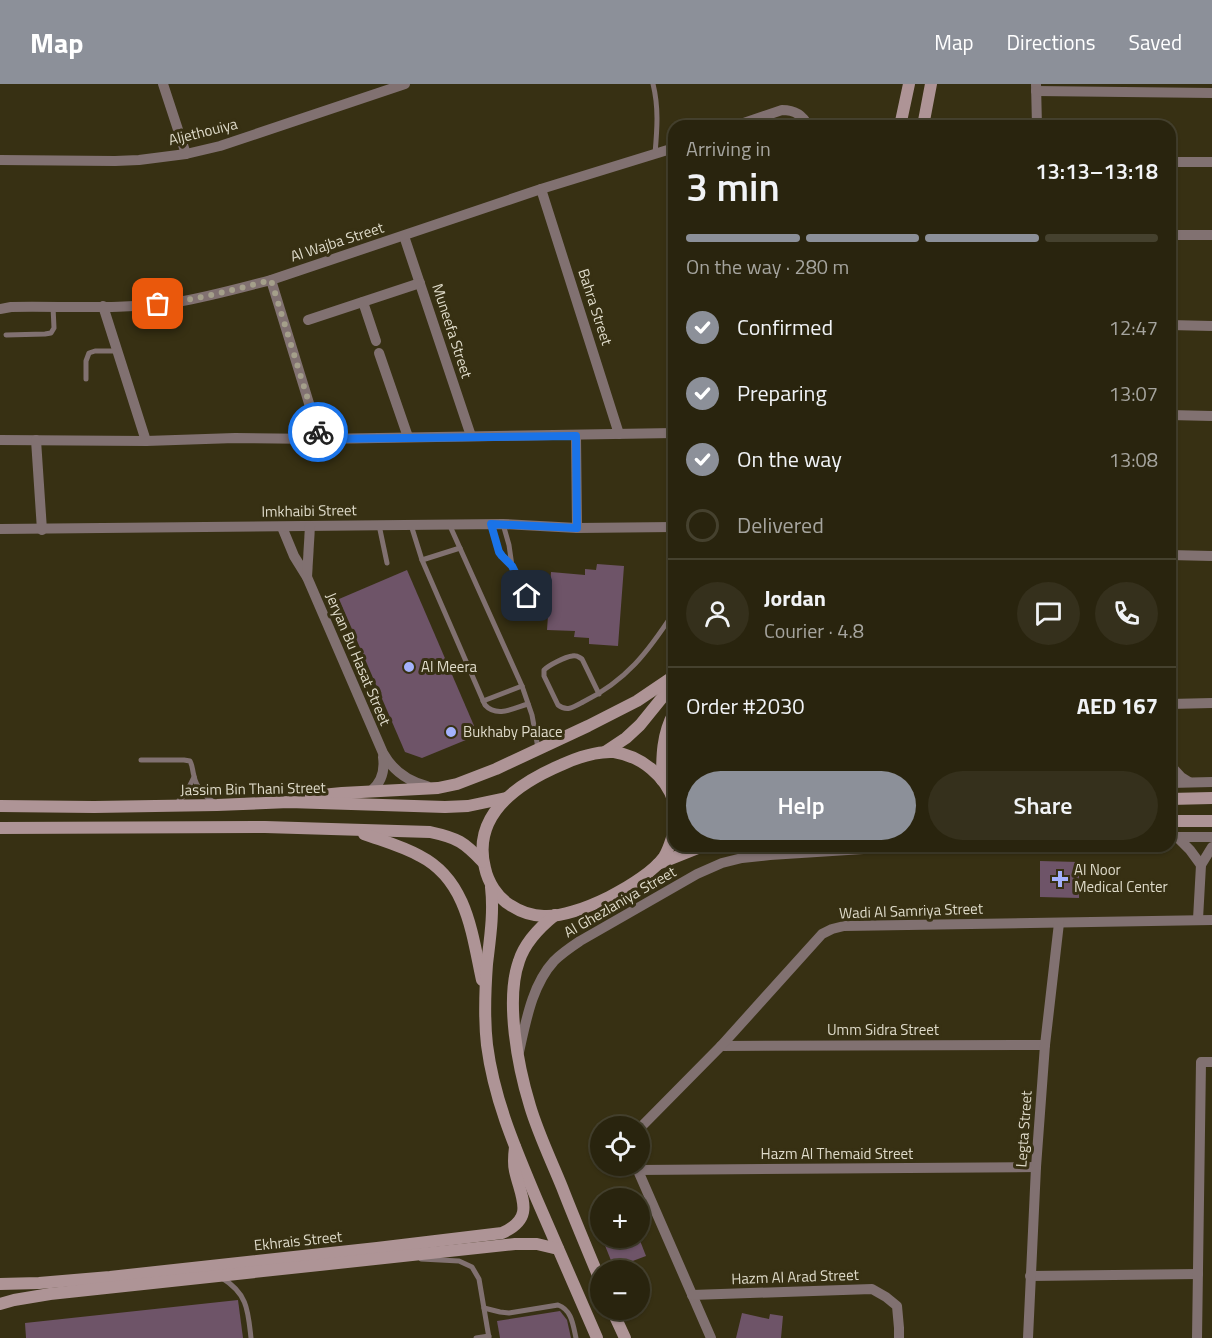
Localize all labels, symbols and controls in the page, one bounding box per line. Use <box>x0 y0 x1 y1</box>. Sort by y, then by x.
text: Map <box>30 21 84 64</box>
text: Map <box>934 26 974 58</box>
text: Directions <box>1007 26 1096 58</box>
text: Saved <box>1129 26 1182 58</box>
street label: Aljethouiya <box>166 112 240 151</box>
text: Arriving in <box>686 133 771 164</box>
text: 13:13–13:18 <box>1035 154 1158 188</box>
text: 3 min <box>686 157 780 216</box>
street label: Al Wajba Street <box>287 215 387 267</box>
text: On the way · 280 m <box>686 251 849 282</box>
street label: Bahra Street <box>572 265 619 349</box>
pin <box>132 278 183 329</box>
street label: Muneefa Street <box>426 281 479 382</box>
icon: bag <box>141 287 174 320</box>
text: Confirmed <box>737 310 833 344</box>
icon: check <box>686 311 719 344</box>
text: 12:47 <box>1109 312 1158 343</box>
text: Preparing <box>737 376 827 410</box>
icon: check <box>686 377 719 410</box>
text: 13:07 <box>1109 378 1158 409</box>
courier <box>288 402 348 462</box>
icon: bike <box>302 416 335 449</box>
text: On the way <box>737 442 842 476</box>
icon: check <box>686 443 719 476</box>
text: 13:08 <box>1109 444 1158 475</box>
street label: Imkhaibi Street <box>261 498 358 523</box>
text: Delivered <box>737 508 824 542</box>
pin <box>501 570 552 621</box>
icon: home <box>510 579 543 612</box>
text: Jordan <box>764 581 826 615</box>
button: person <box>686 582 749 645</box>
button: chat <box>1017 582 1080 645</box>
button: phone <box>1095 582 1158 645</box>
street label: Jeryan Bu Hasat Street <box>320 589 397 730</box>
text: Courier · 4.8 <box>764 615 864 646</box>
place label: Al Meera <box>421 655 478 678</box>
marker: Al Meera <box>402 660 416 674</box>
text: Order #2030 <box>686 689 805 723</box>
text: AED 167 <box>1077 689 1158 723</box>
place label: Bukhaby Palace <box>463 720 563 743</box>
marker: Bukhaby Palace <box>444 725 458 739</box>
button: Help <box>686 771 916 840</box>
button: Share <box>928 771 1158 840</box>
street label: Jassim Bin Thani Street <box>180 776 327 801</box>
place label: Al Noor Medical Center <box>1074 858 1168 898</box>
street label: Al Ghezlaniya Street <box>559 860 681 943</box>
marker: Al Noor Medical Center <box>1051 870 1069 888</box>
street label: Wadi Al Samriya Street <box>839 896 984 925</box>
street label: Umm Sidra Street <box>827 1018 940 1041</box>
street label: Legta Street <box>1009 1089 1038 1168</box>
map controls <box>590 1116 650 1320</box>
button: locate <box>590 1116 650 1176</box>
street label: Hazm Al Themaid Street <box>761 1142 914 1165</box>
button: + <box>590 1188 650 1248</box>
street label: Ekhrais Street <box>253 1224 344 1257</box>
button: − <box>590 1260 650 1320</box>
street label: Hazm Al Arad Street <box>731 1263 860 1290</box>

